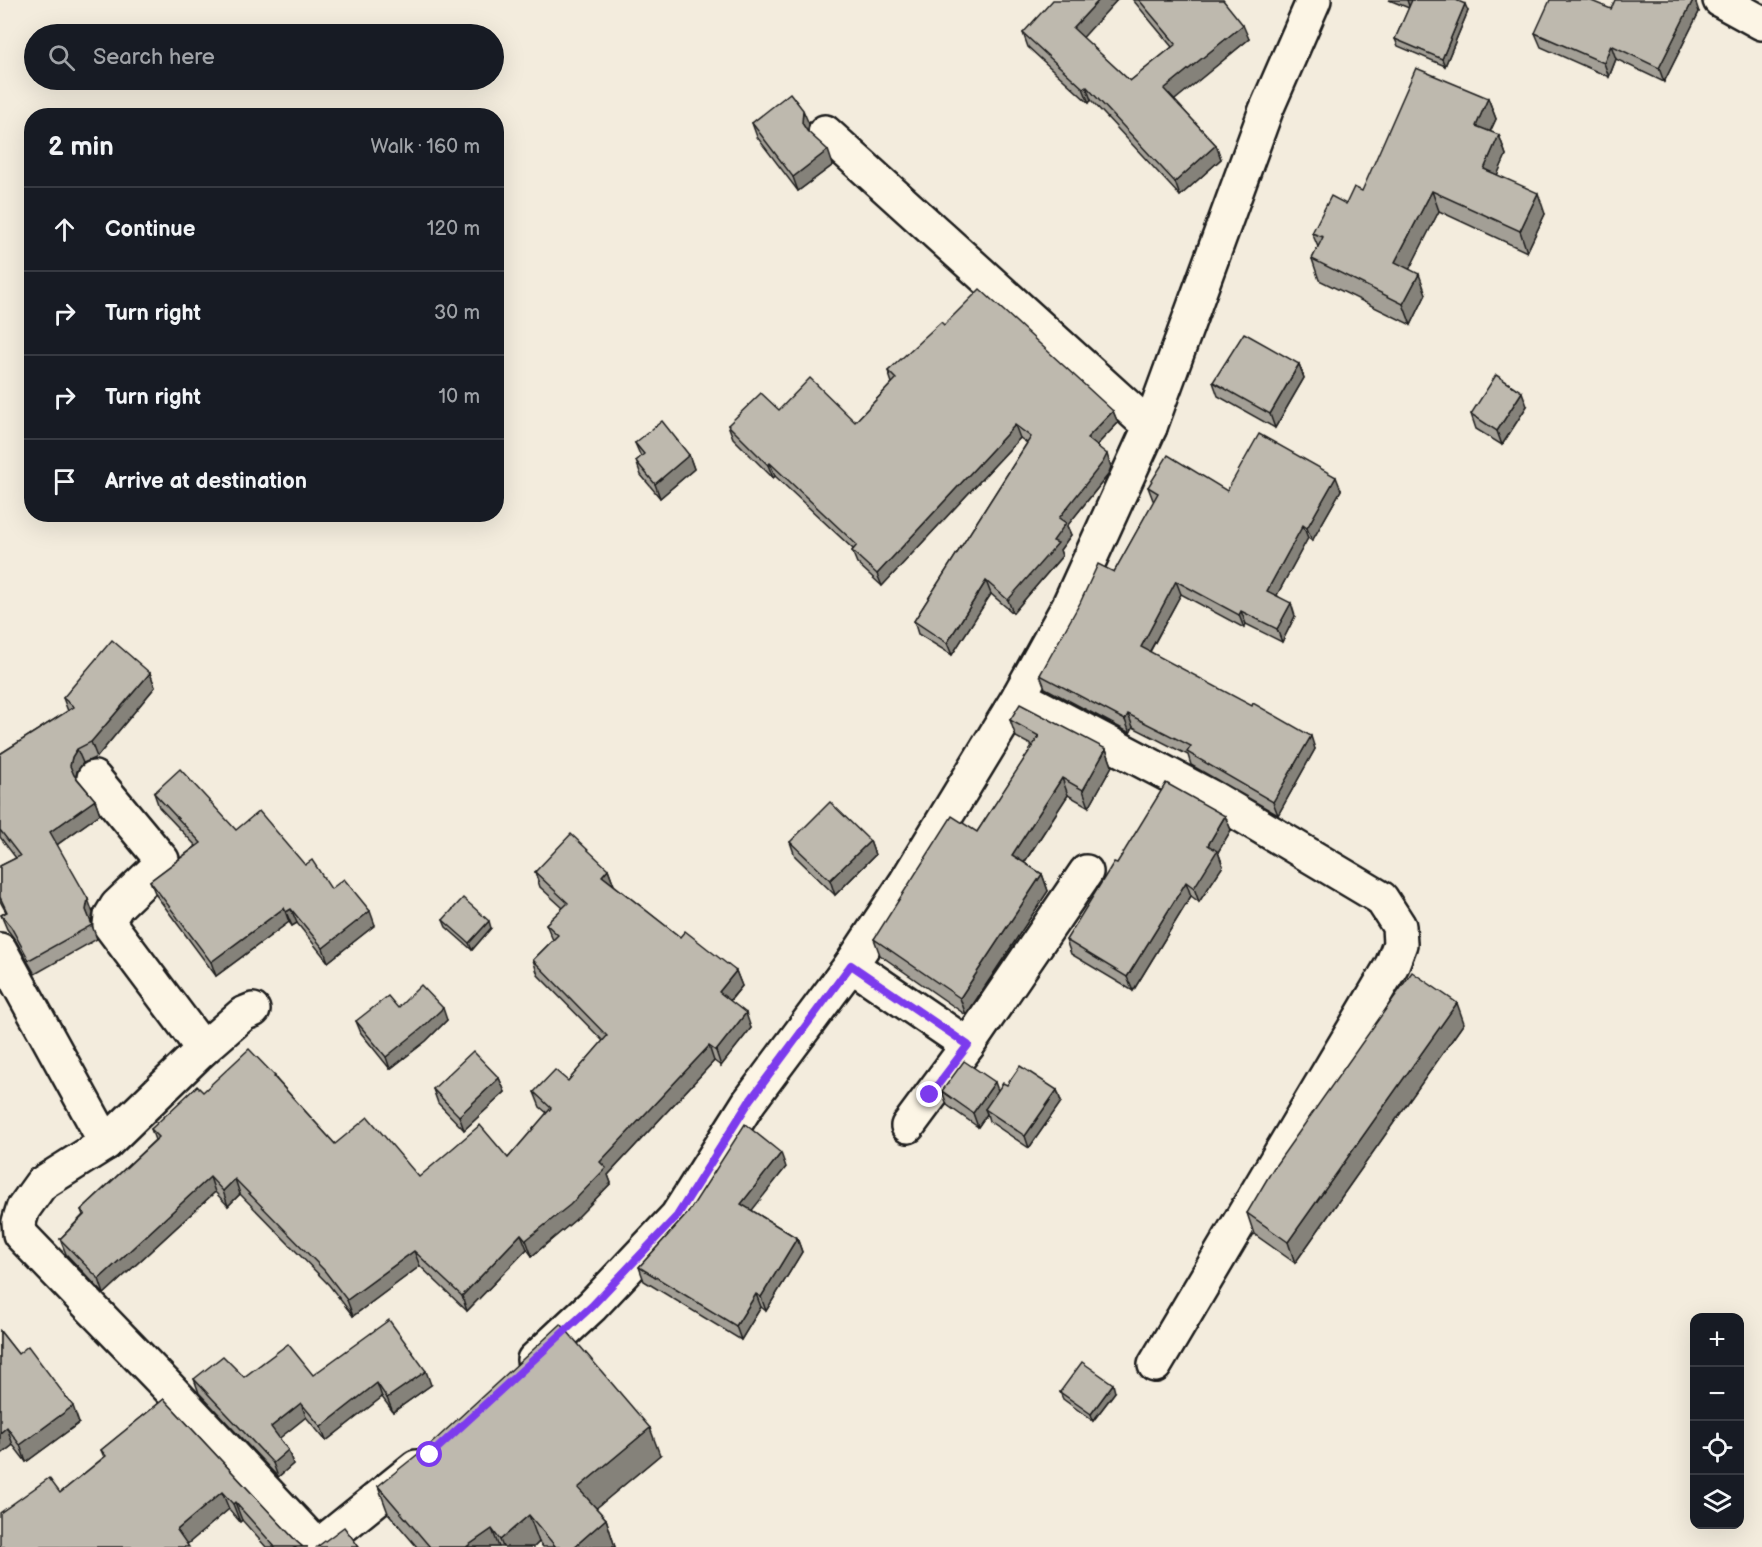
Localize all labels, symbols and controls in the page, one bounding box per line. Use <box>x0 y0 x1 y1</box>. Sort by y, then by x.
search box <box>24 24 504 90</box>
icon: search <box>45 41 78 74</box>
text: Search here <box>93 44 215 71</box>
text: 2 min <box>48 132 114 163</box>
text: Walk · 160 m <box>371 135 480 159</box>
icon: ahead <box>48 213 81 246</box>
text: Continue <box>105 216 195 243</box>
text: 120 m <box>427 217 480 241</box>
icon: right <box>48 297 81 330</box>
text: Turn right <box>105 300 201 327</box>
text: 30 m <box>434 301 480 325</box>
icon: right <box>48 381 81 414</box>
text: Turn right <box>105 384 201 411</box>
text: 10 m <box>439 385 480 409</box>
icon: arrive <box>48 465 81 498</box>
text: Arrive at destination <box>105 468 307 495</box>
route end <box>916 1081 942 1107</box>
map controls <box>1690 1313 1744 1529</box>
button: + <box>1690 1313 1744 1367</box>
button: − <box>1690 1367 1744 1421</box>
button: locate <box>1690 1421 1744 1475</box>
route start <box>416 1441 442 1467</box>
button: layers <box>1690 1475 1744 1529</box>

